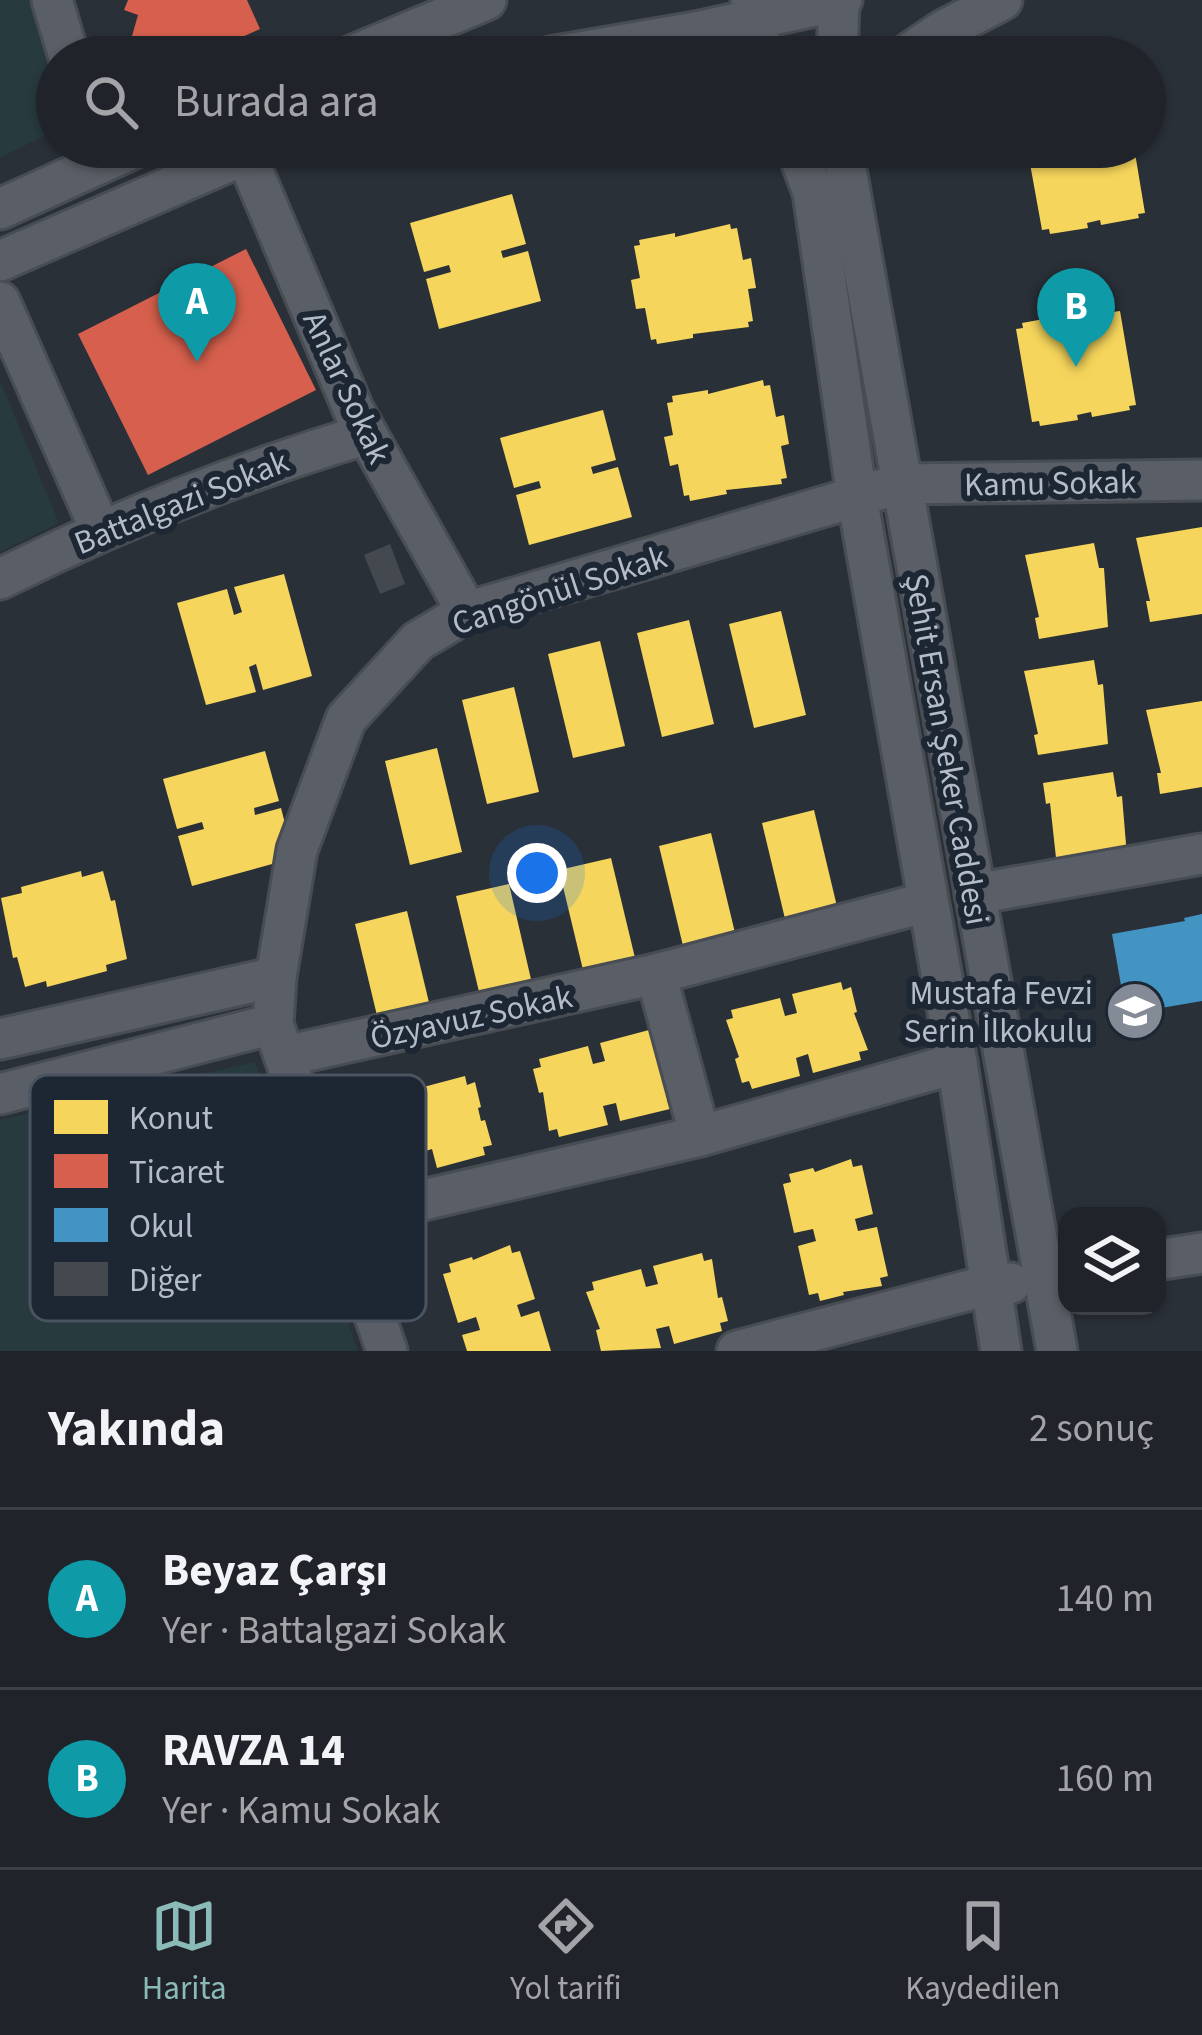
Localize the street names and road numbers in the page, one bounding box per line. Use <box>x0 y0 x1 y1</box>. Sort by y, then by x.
street label: Anlar Sokak <box>291 304 403 472</box>
street label: Battalgazi Sokak <box>67 438 296 567</box>
street label: Kamu Sokak <box>964 458 1137 508</box>
street label: Cangönül Sokak <box>446 533 673 647</box>
street label: Şehit Ersan Şeker Caddesi <box>892 570 1001 929</box>
street label: Özyavuz Sokak <box>366 973 577 1062</box>

